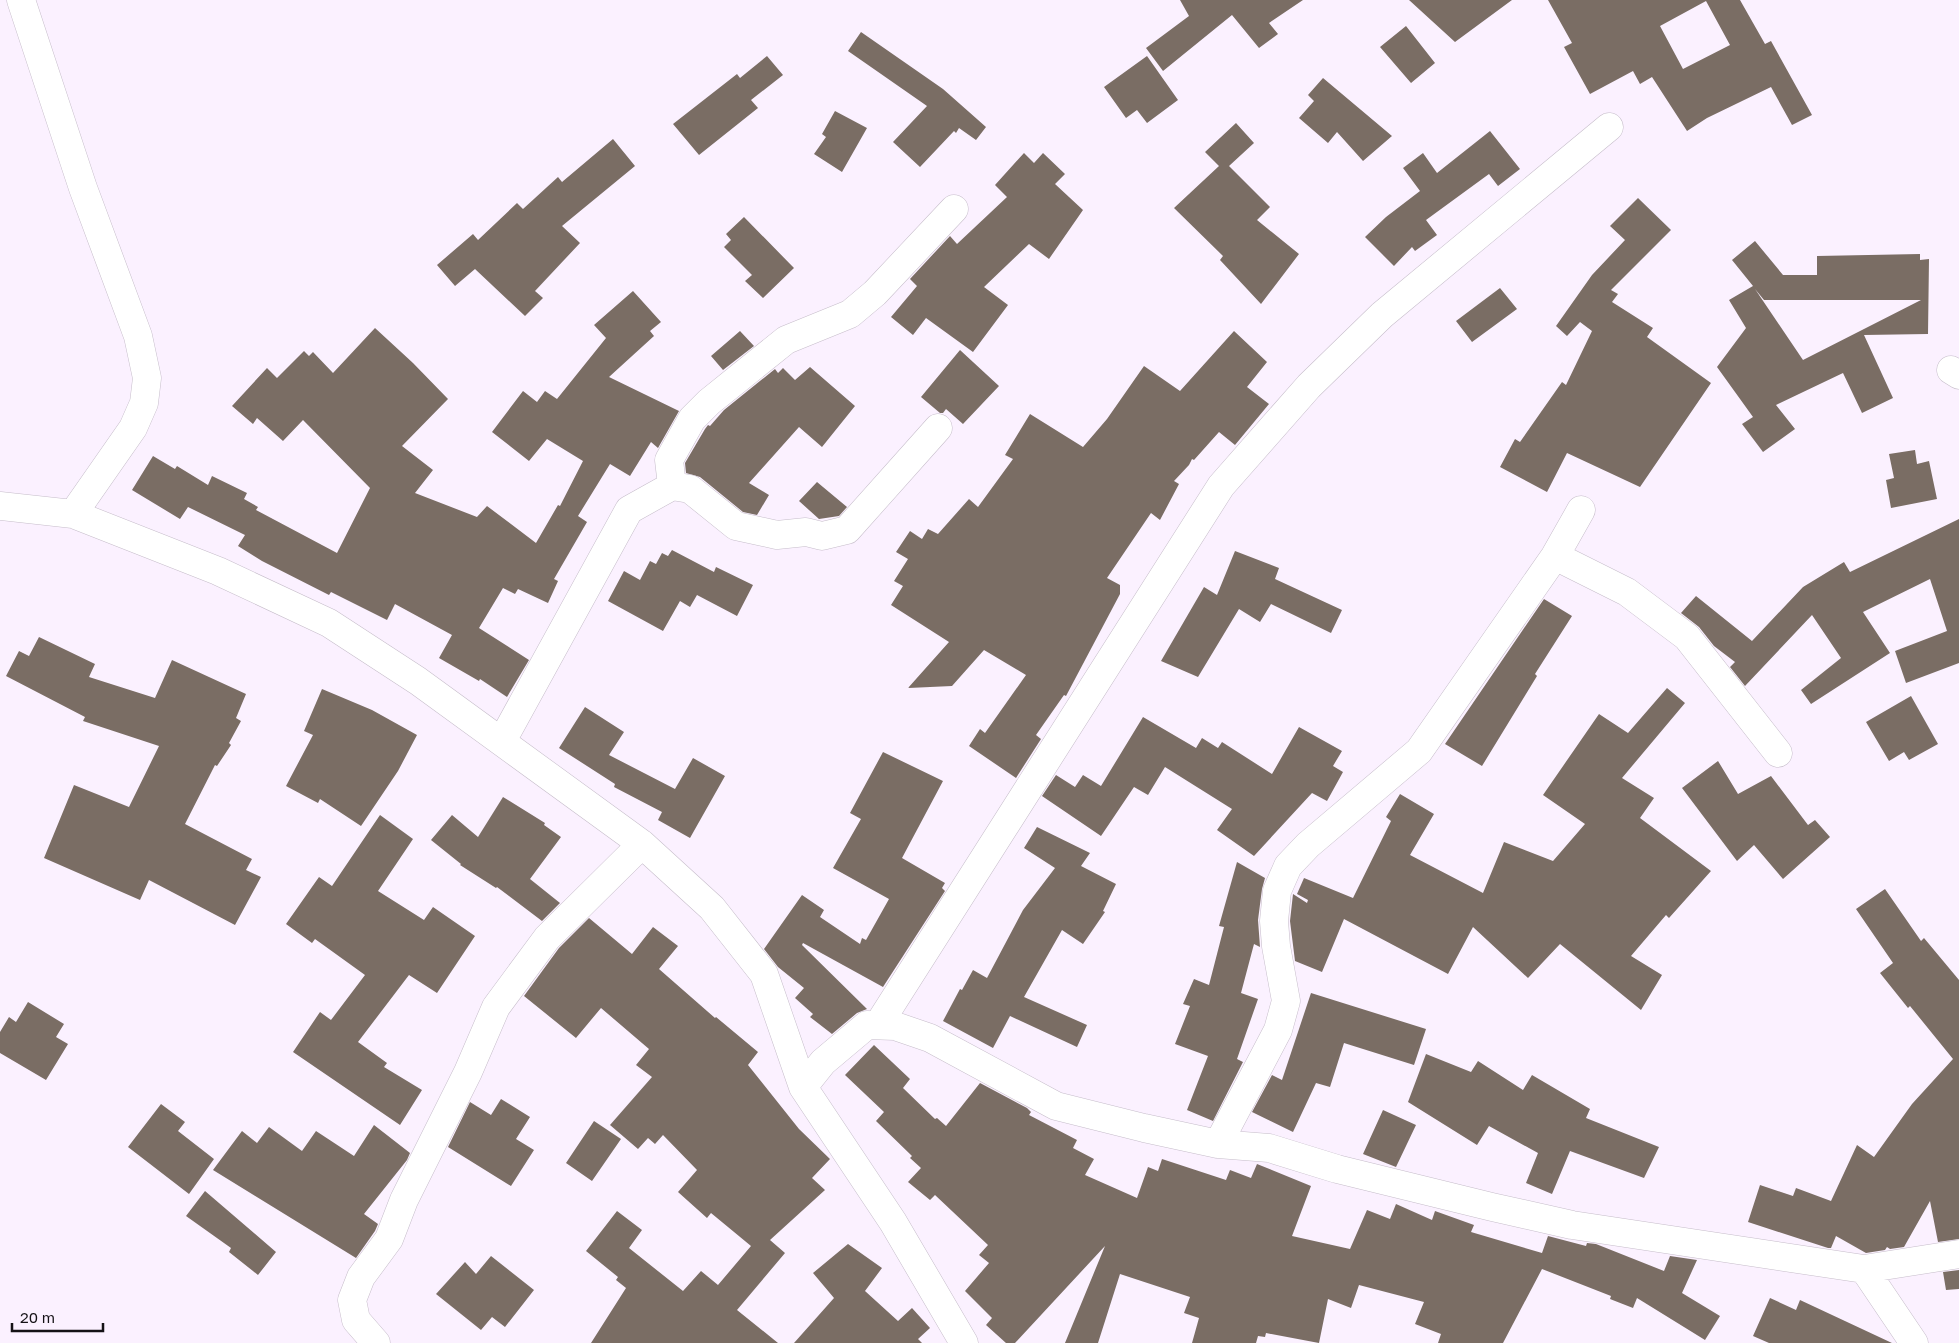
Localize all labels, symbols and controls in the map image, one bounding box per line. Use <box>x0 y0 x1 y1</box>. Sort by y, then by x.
scale bar <box>12 1300 104 1332</box>
text: 20 m <box>20 1308 55 1326</box>

